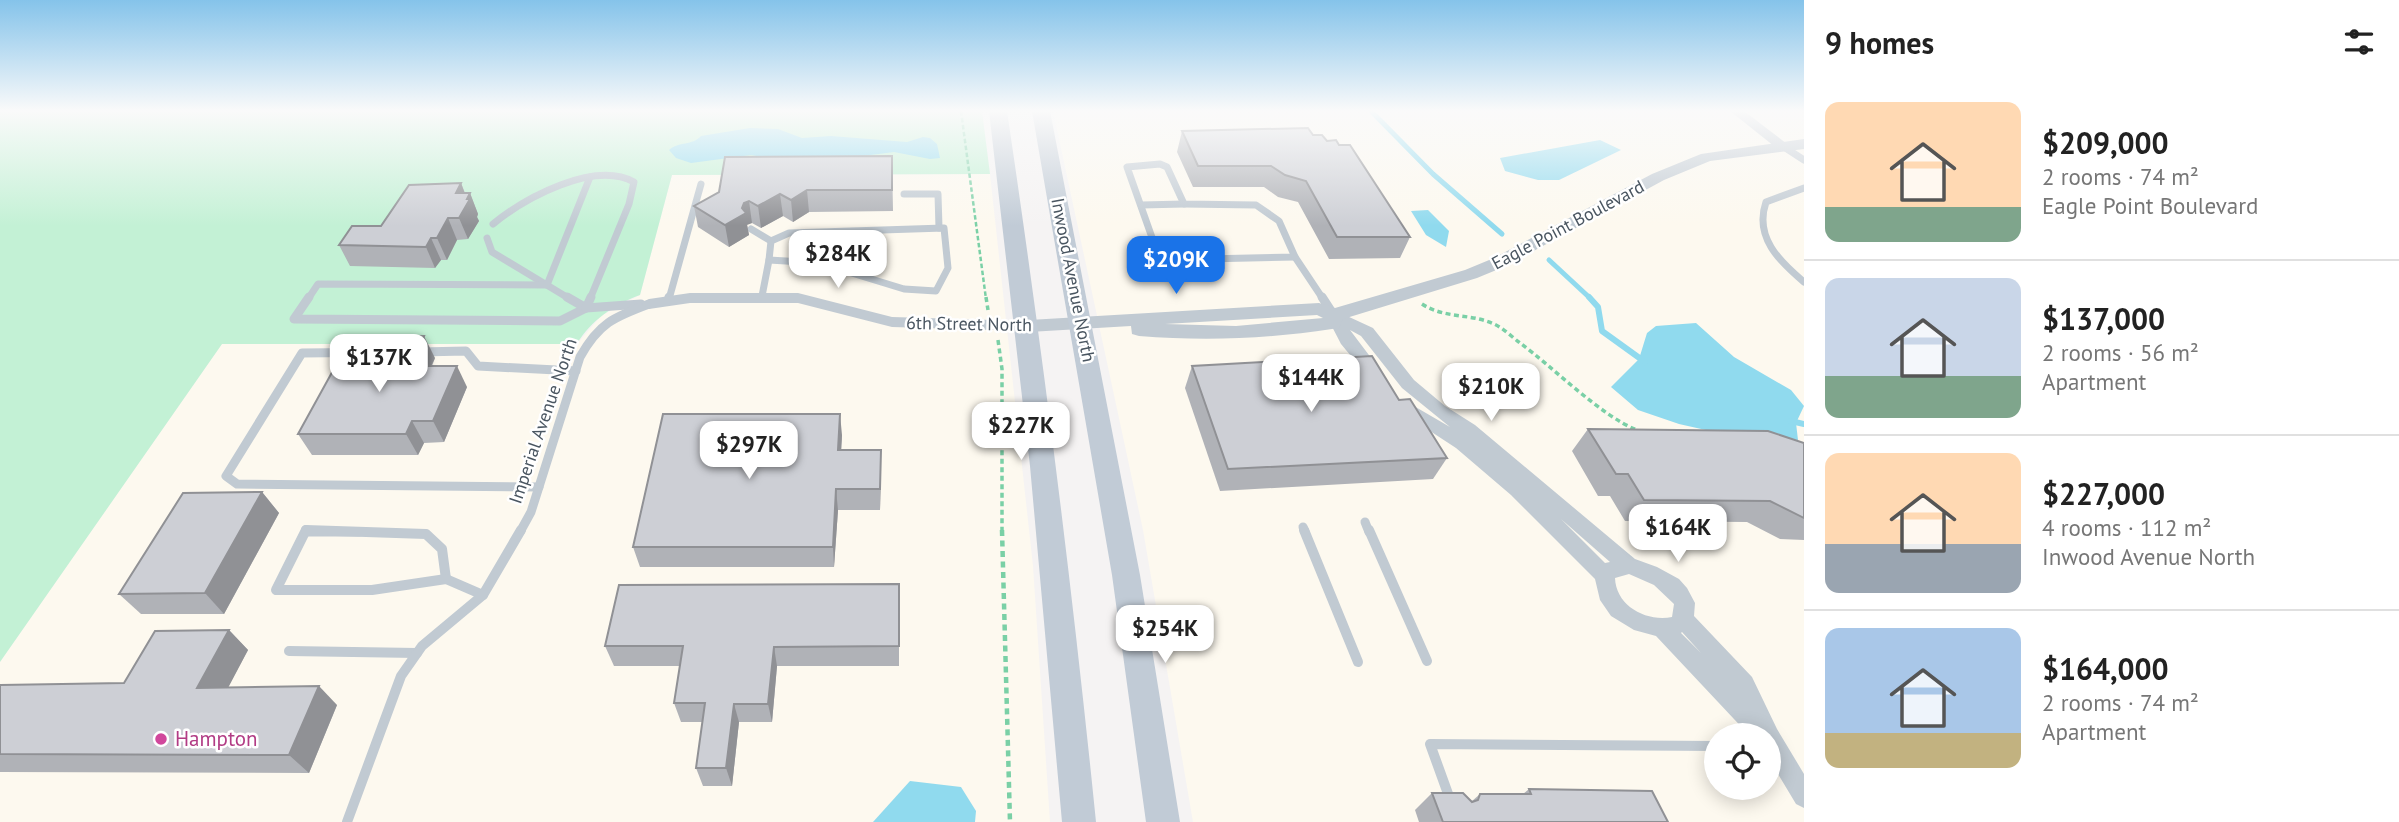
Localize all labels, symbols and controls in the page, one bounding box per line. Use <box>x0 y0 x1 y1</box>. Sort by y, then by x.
text: 9 homes <box>1825 23 1934 62</box>
icon: filters <box>2340 23 2378 61</box>
text: $209,000 <box>2042 123 2169 162</box>
icon: home <box>1881 130 1965 214</box>
text: 2 rooms · 74 m² <box>2042 162 2199 191</box>
street label: Eagle Point Boulevard <box>1488 175 1648 274</box>
text: Eagle Point Boulevard <box>2042 191 2258 220</box>
street label: Inwood Avenue North <box>1046 196 1101 364</box>
pin: $284K <box>789 230 887 290</box>
pin: $209K <box>1127 236 1225 296</box>
text: $284K <box>805 238 871 267</box>
text: $209K <box>1143 244 1209 273</box>
text: $137,000 <box>2042 299 2165 338</box>
icon: home <box>1881 306 1965 390</box>
street label: 6th Street North <box>906 311 1032 336</box>
pin: $137K <box>330 334 428 394</box>
street label: Imperial Avenue North <box>503 335 582 507</box>
text: 2 rooms · 56 m² <box>2042 338 2199 367</box>
text: $137K <box>346 342 412 371</box>
pin: $144K <box>1262 354 1360 414</box>
text: $144K <box>1278 362 1344 391</box>
pin: $210K <box>1442 364 1540 423</box>
text: Apartment <box>2042 367 2146 396</box>
text: $210K <box>1458 371 1524 400</box>
pin: $227K <box>972 402 1070 462</box>
text: $227K <box>988 410 1054 439</box>
pin: $297K <box>700 421 798 481</box>
text: $297K <box>716 429 782 458</box>
text: $227,000 <box>2042 474 2165 513</box>
icon: home <box>1881 481 1965 565</box>
pin: $164K <box>1629 504 1727 564</box>
text: $164K <box>1645 512 1711 541</box>
text: 4 rooms · 112 m² <box>2042 513 2211 542</box>
text: Inwood Avenue North <box>2042 542 2255 571</box>
pin: $254K <box>1116 606 1214 665</box>
text: $254K <box>1132 613 1198 642</box>
text: $164,000 <box>2042 649 2169 688</box>
icon: home <box>1881 656 1965 740</box>
text: 2 rooms · 74 m² <box>2042 688 2199 717</box>
text: Apartment <box>2042 717 2146 746</box>
map controls <box>1704 723 1781 800</box>
button: locate <box>1704 723 1781 800</box>
place label: Hampton <box>175 725 258 752</box>
marker: Hampton <box>153 731 169 747</box>

